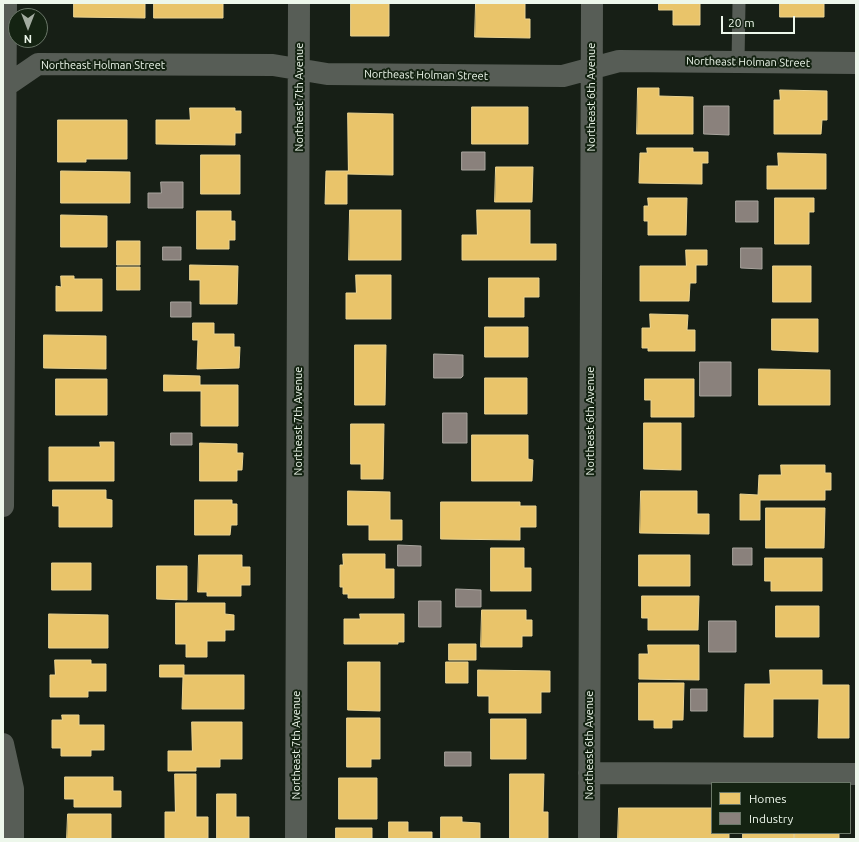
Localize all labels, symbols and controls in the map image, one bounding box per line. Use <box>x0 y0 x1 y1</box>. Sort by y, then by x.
north arrow <box>8 8 48 48</box>
scale bar <box>723 8 797 34</box>
text: 20 m <box>728 16 755 29</box>
text: N <box>24 33 32 45</box>
street label: Northeast 7th Avenue <box>292 43 306 151</box>
street label: Northeast 6th Avenue <box>584 43 598 151</box>
street label: Northeast Holman Street <box>686 54 810 70</box>
street label: Northeast Holman Street <box>41 58 165 72</box>
street label: Northeast Holman Street <box>364 67 488 83</box>
street label: Northeast 7th Avenue <box>291 367 305 475</box>
street label: Northeast 6th Avenue <box>583 367 597 475</box>
street label: Northeast 7th Avenue <box>289 691 303 799</box>
street label: Northeast 6th Avenue <box>582 691 596 799</box>
legend <box>711 782 851 834</box>
text: Homes <box>749 792 787 805</box>
text: Industry <box>749 812 793 825</box>

